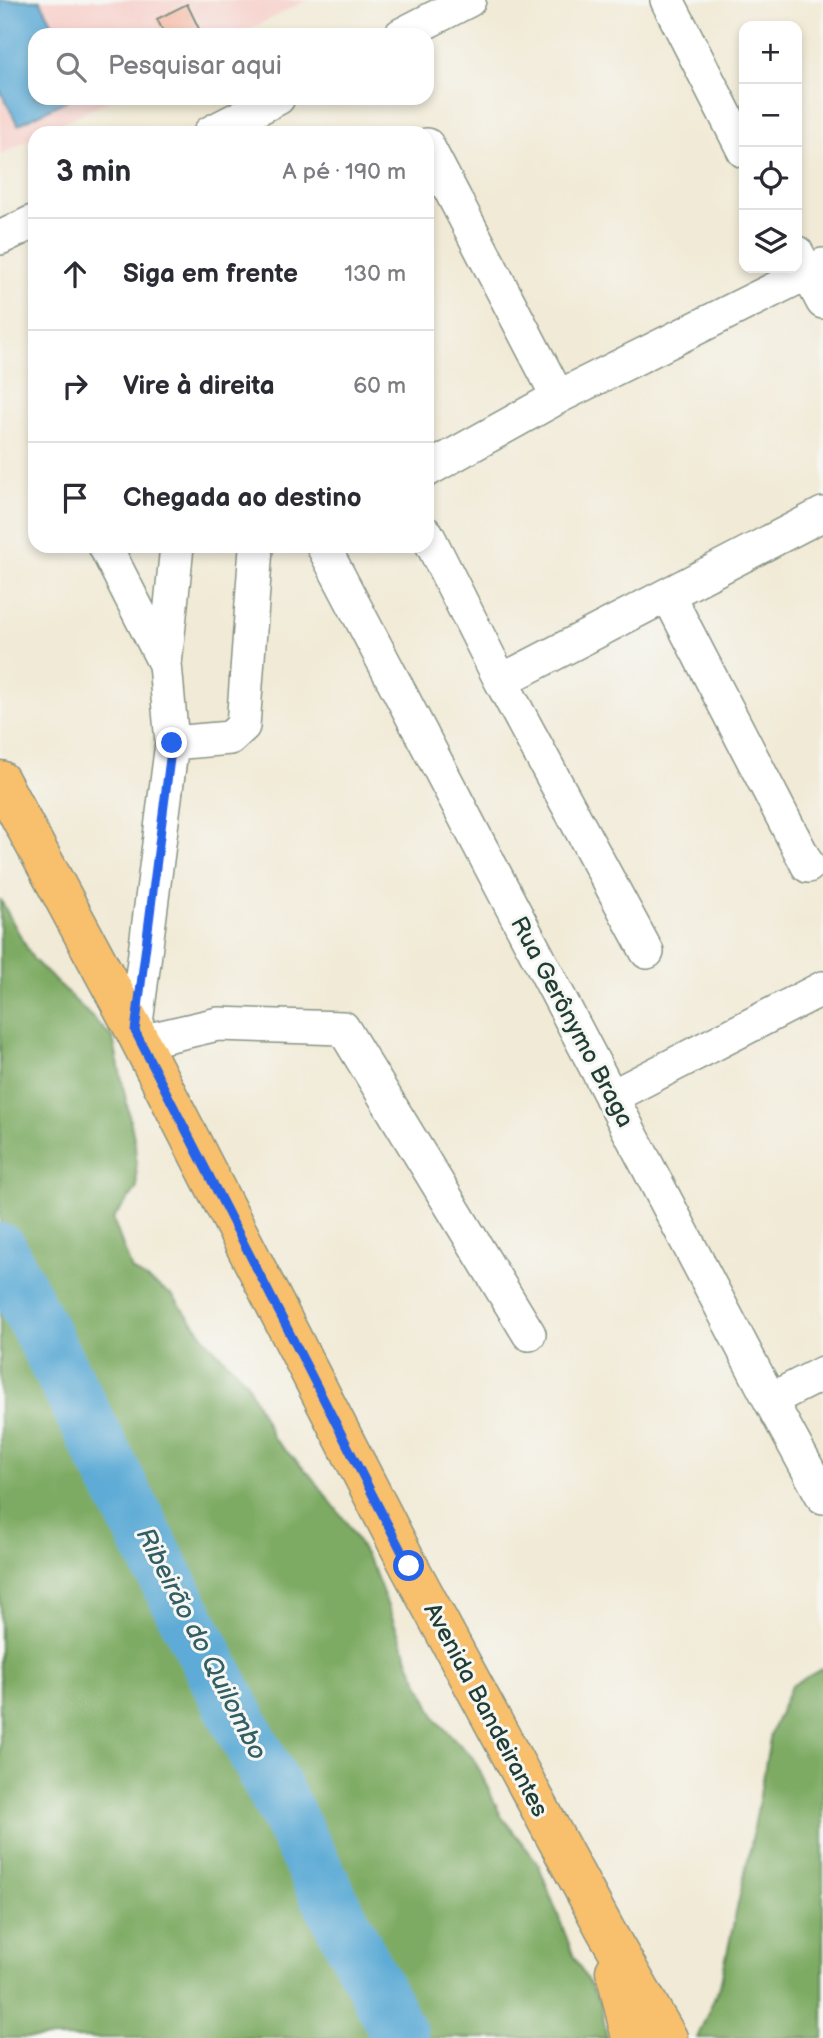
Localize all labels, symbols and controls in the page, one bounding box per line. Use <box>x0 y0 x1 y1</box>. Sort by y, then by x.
map controls <box>739 21 802 273</box>
button: + <box>739 21 802 84</box>
search box <box>28 28 434 105</box>
icon: search <box>52 48 90 86</box>
text: Pesquisar aqui <box>108 51 282 82</box>
button: − <box>739 84 802 147</box>
button: locate <box>739 147 802 210</box>
text: 3 min <box>56 154 131 190</box>
text: A pé · 190 m <box>283 158 406 186</box>
button: layers <box>739 210 802 273</box>
icon: ahead <box>56 255 94 293</box>
text: Siga em frente <box>123 259 298 290</box>
text: 130 m <box>344 260 406 288</box>
icon: right <box>56 367 94 405</box>
text: Vire à direita <box>123 371 275 402</box>
text: 60 m <box>353 372 406 400</box>
icon: arrive <box>56 479 94 517</box>
text: Chegada ao destino <box>123 483 361 514</box>
route end <box>156 727 187 758</box>
street label: Rua Gerônymo Braga <box>504 912 640 1132</box>
water label: Ribeirão do Quilombo <box>129 1523 273 1765</box>
route start <box>393 1550 424 1581</box>
street label: Avenida Bandeirantes <box>417 1598 555 1822</box>

